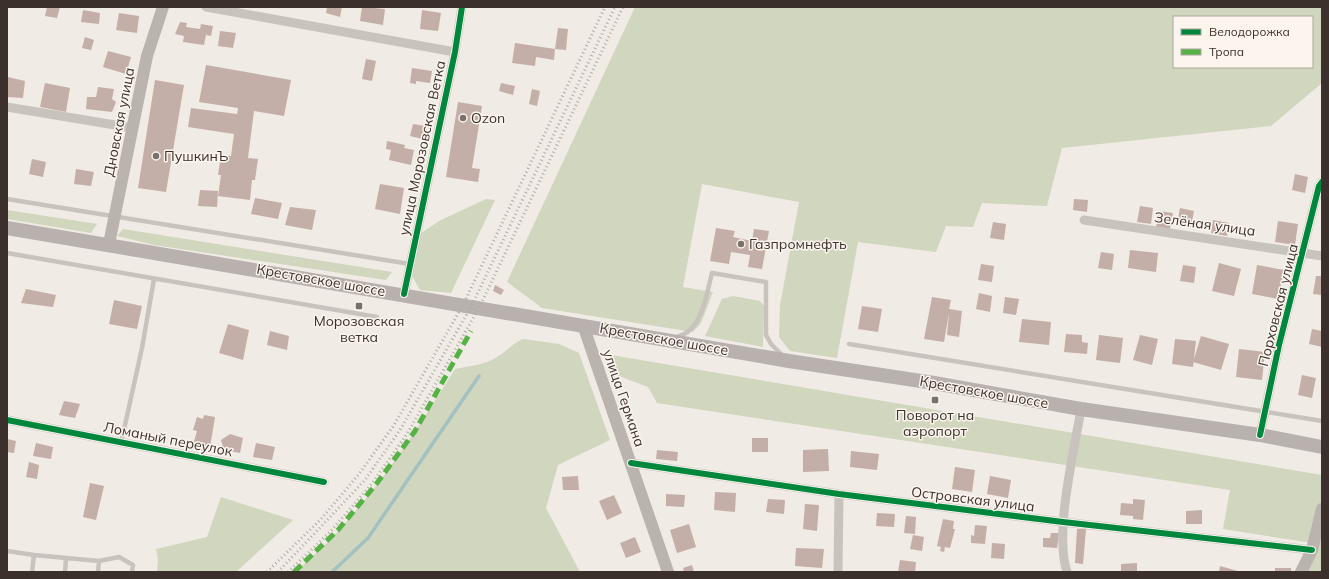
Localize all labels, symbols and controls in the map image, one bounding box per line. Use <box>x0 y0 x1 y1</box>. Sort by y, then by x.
legend <box>1173 16 1313 68</box>
text: Велодорожка <box>1209 24 1290 39</box>
text: Тропа <box>1209 44 1244 59</box>
street label: улица Морозовская Ветка <box>395 59 449 237</box>
street label: Дновская улица <box>100 66 138 178</box>
place label: Ozon <box>471 109 505 127</box>
marker: Ozon <box>458 113 468 123</box>
place label: ПушкинЪ <box>164 147 228 165</box>
marker: ПушкинЪ <box>151 151 161 161</box>
street label: Зелёная улица <box>1153 208 1257 240</box>
place label: Газпромнефть <box>749 235 847 253</box>
marker: Газпромнефть <box>736 239 746 249</box>
street label: Порховская улица <box>1254 242 1302 368</box>
street label: Крестовское шоссе <box>255 260 387 300</box>
marker: Морозовская ветка <box>354 301 364 311</box>
place label: Морозовская ветка <box>314 312 404 346</box>
street label: Крестовское шоссе <box>598 319 730 359</box>
street label: улица Германа <box>599 347 649 449</box>
street label: Крестовское шоссе <box>918 372 1050 412</box>
marker: Поворот на аэропорт <box>930 395 940 405</box>
place label: Поворот на аэропорт <box>896 406 974 440</box>
street label: Ломаный переулок <box>102 418 234 460</box>
street label: Островская улица <box>910 483 1036 515</box>

